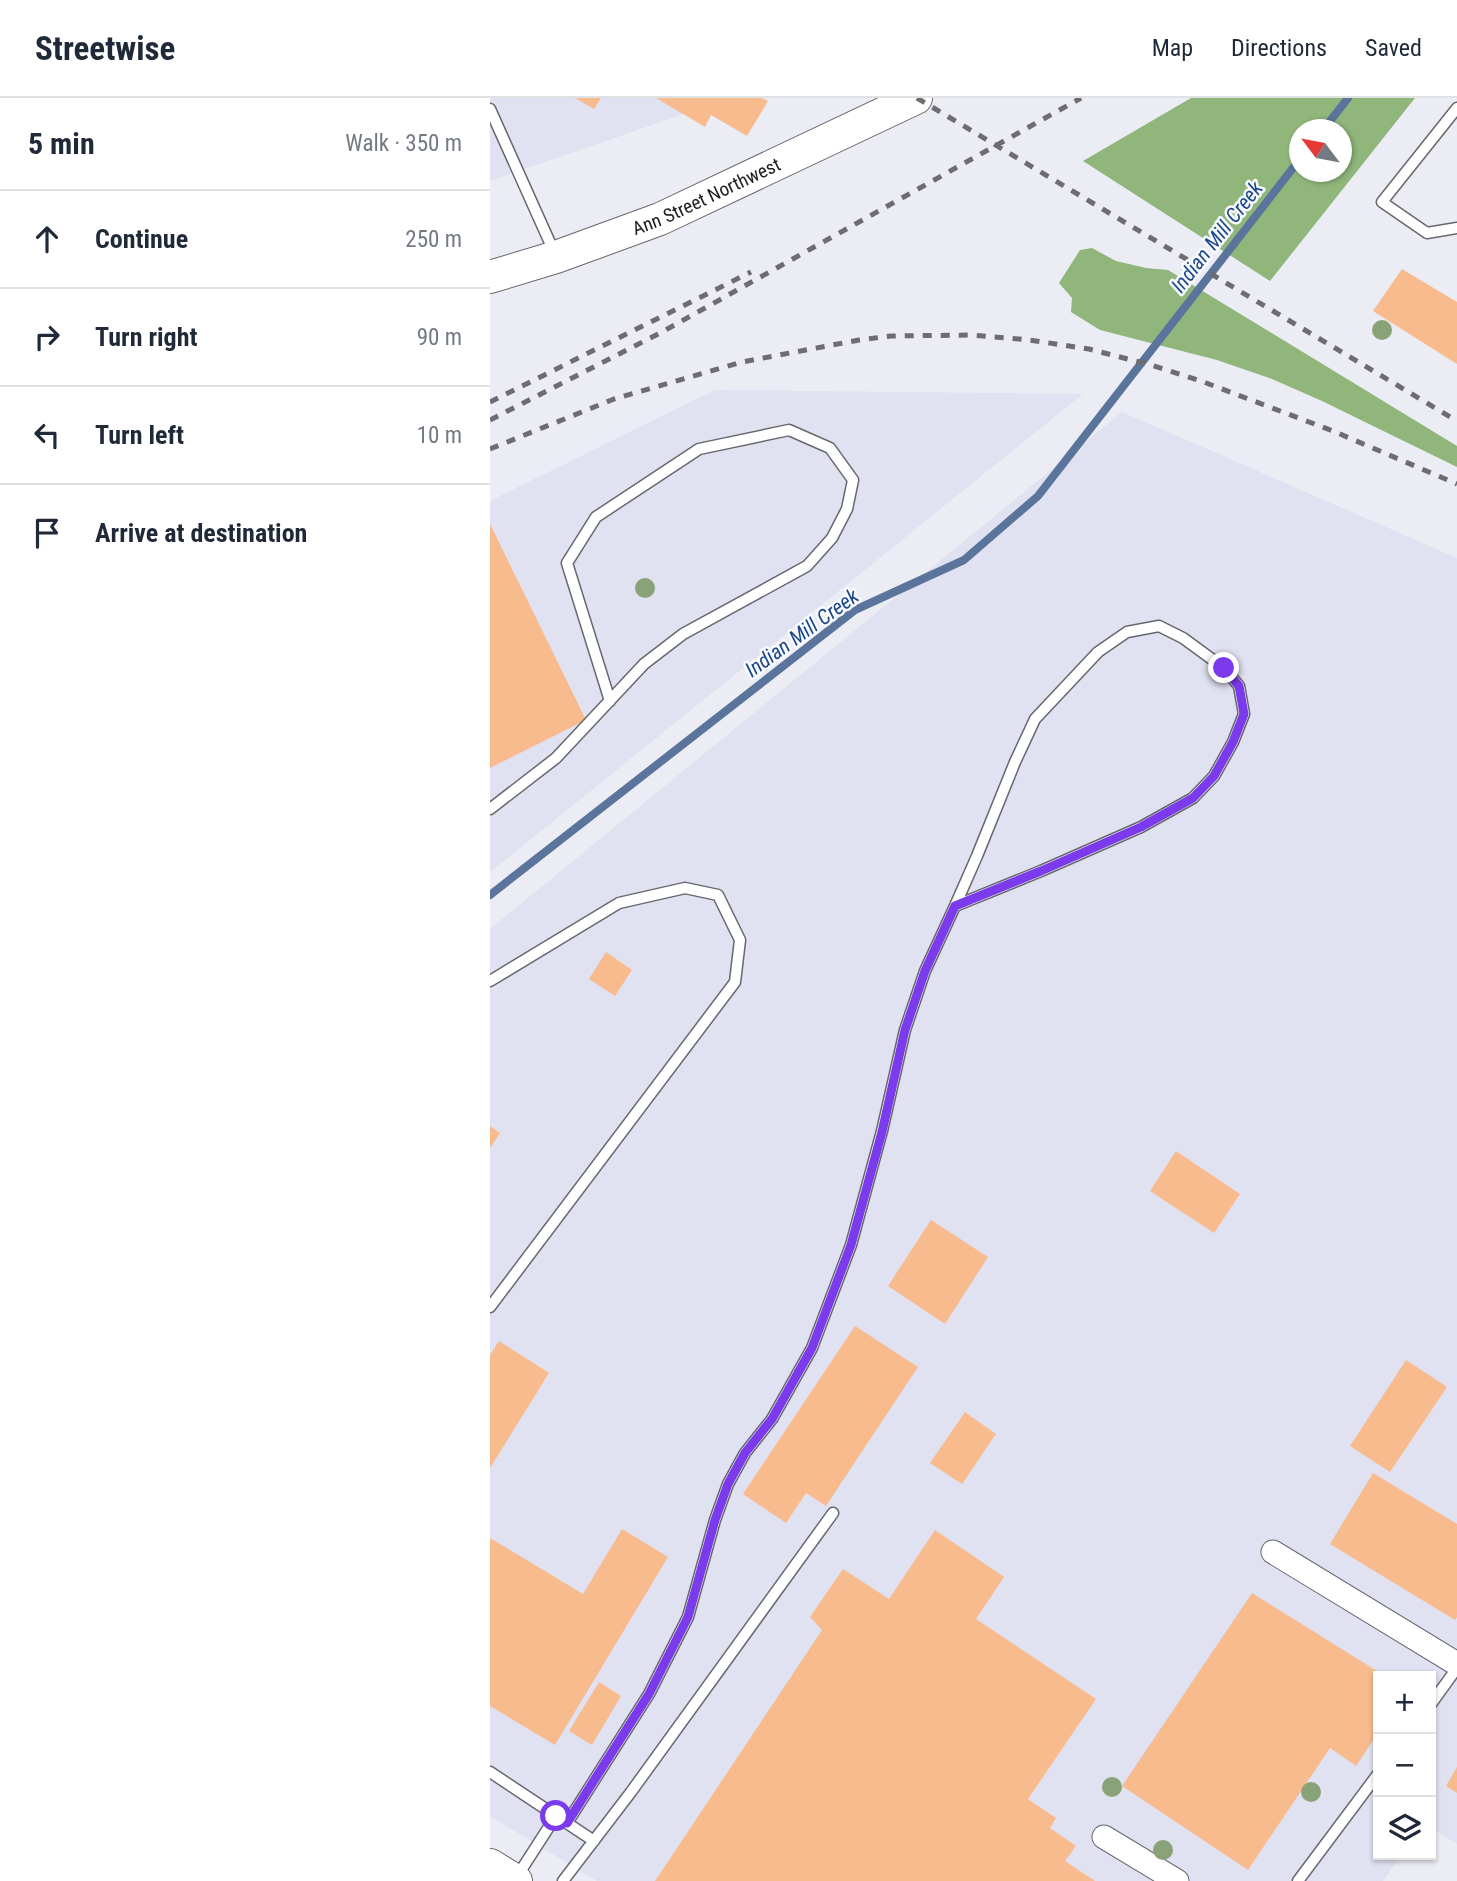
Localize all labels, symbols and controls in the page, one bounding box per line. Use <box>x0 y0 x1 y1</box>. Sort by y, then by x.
text: Streetwise <box>35 29 175 68</box>
text: Map <box>1152 34 1193 62</box>
text: Directions <box>1231 34 1327 62</box>
text: Saved <box>1365 34 1422 62</box>
north arrow <box>1289 119 1352 182</box>
text: 5 min <box>28 126 95 161</box>
text: Walk · 350 m <box>345 130 462 157</box>
street label: Ann Street Northwest <box>629 152 784 240</box>
water label: Indian Mill Creek <box>1166 176 1268 297</box>
icon: ahead <box>28 220 66 258</box>
text: Continue <box>95 224 188 254</box>
text: 250 m <box>405 226 462 253</box>
icon: right <box>28 318 66 356</box>
text: Turn right <box>95 322 197 352</box>
text: 90 m <box>417 324 462 351</box>
icon: left <box>28 416 66 454</box>
text: Turn left <box>95 420 184 450</box>
text: 10 m <box>417 422 462 449</box>
icon: arrive <box>28 514 66 552</box>
text: Arrive at destination <box>95 518 307 548</box>
water label: Indian Mill Creek <box>741 583 864 682</box>
route end <box>1208 652 1239 683</box>
map controls <box>1373 1671 1436 1860</box>
button: + <box>1373 1671 1436 1734</box>
button: − <box>1373 1734 1436 1797</box>
button: layers <box>1373 1797 1436 1860</box>
route start <box>540 1800 571 1831</box>

